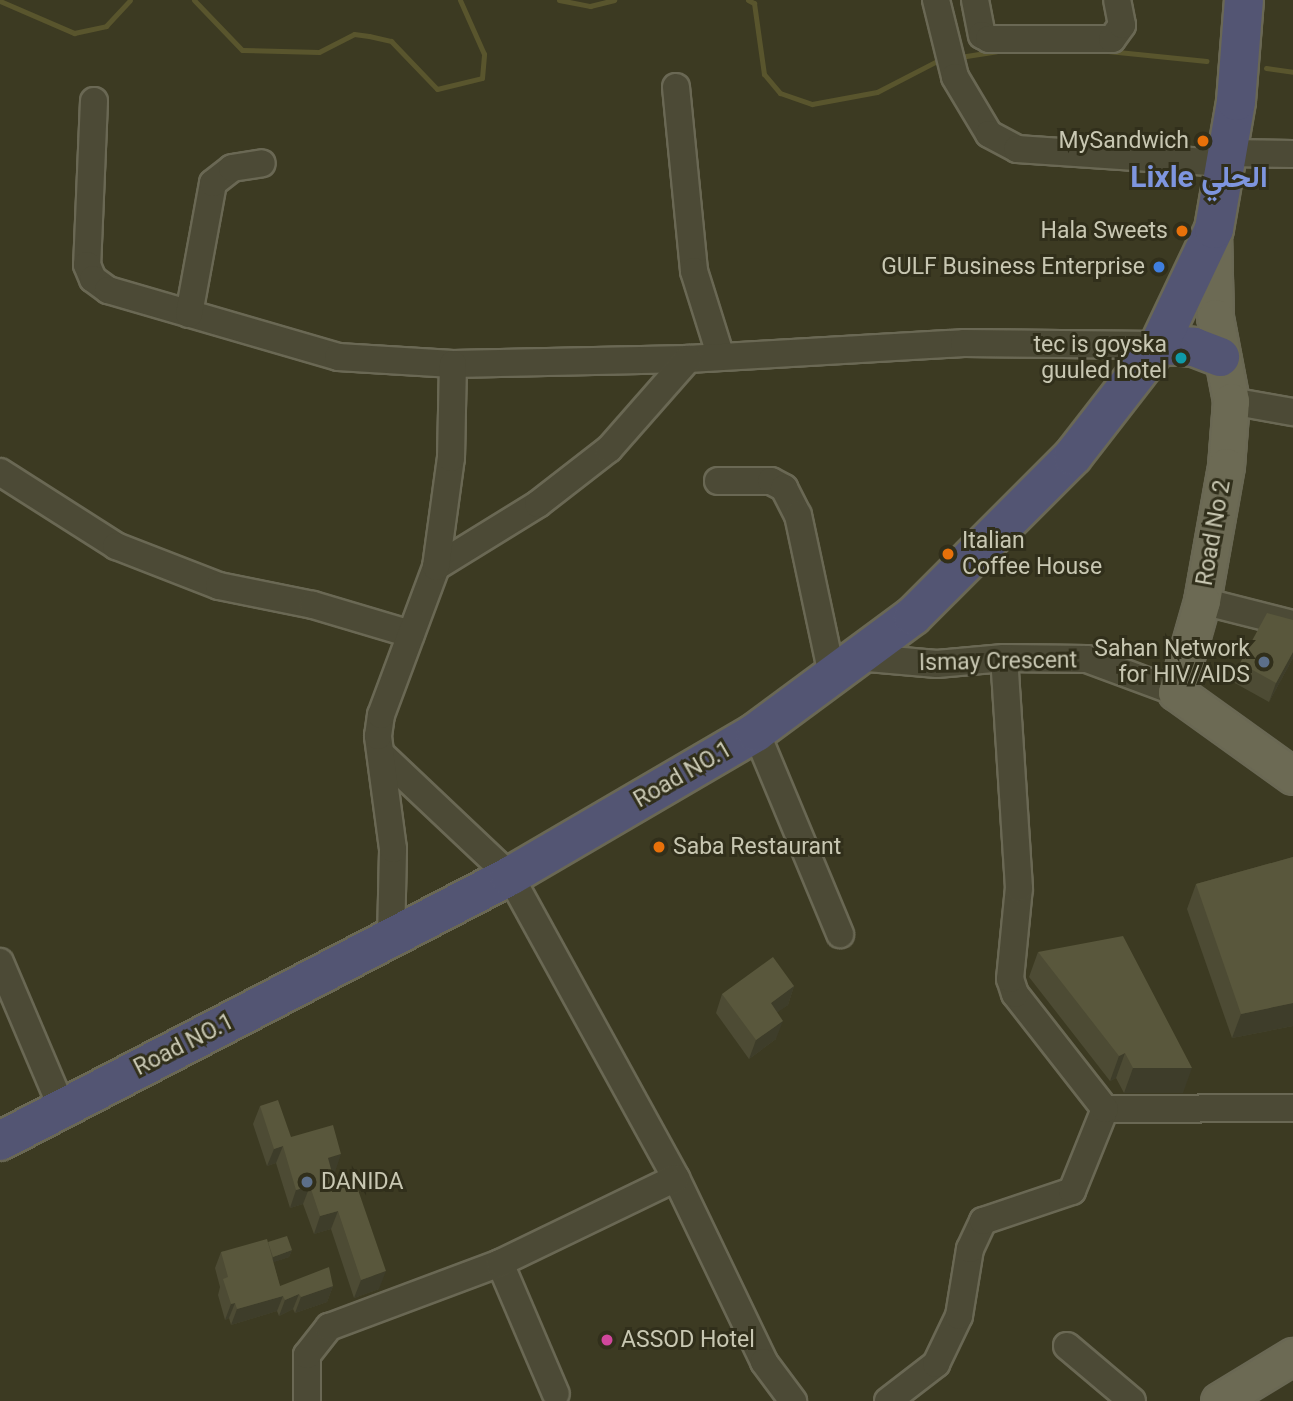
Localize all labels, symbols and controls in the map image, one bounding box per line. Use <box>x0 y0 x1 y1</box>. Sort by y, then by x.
place label: MySandwich <box>1059 127 1189 155</box>
marker: MySandwich <box>1195 133 1211 149</box>
district label: Lixle الحلي <box>1130 159 1268 195</box>
place label: Hala Sweets <box>1041 217 1168 245</box>
marker: Hala Sweets <box>1174 223 1190 239</box>
place label: GULF Business Enterprise <box>881 253 1145 281</box>
marker: GULF Business Enterprise <box>1151 259 1167 275</box>
place label: tec is goyska guuled hotel <box>1034 331 1167 385</box>
marker: tec is goyska guuled hotel <box>1173 350 1189 366</box>
street label: Road No 2 <box>1191 478 1237 588</box>
place label: Italian Coffee House <box>962 527 1102 581</box>
marker: Italian Coffee House <box>940 546 956 562</box>
place label: Sahan Network for HIV/AIDS <box>1094 635 1250 689</box>
street label: Ismay Crescent <box>919 647 1077 677</box>
marker: Sahan Network for HIV/AIDS <box>1256 654 1272 670</box>
street label: Road NO.1 <box>629 736 737 814</box>
place label: Saba Restaurant <box>673 833 841 861</box>
marker: Saba Restaurant <box>651 839 667 855</box>
street label: Road NO.1 <box>129 1008 239 1082</box>
place label: DANIDA <box>321 1168 403 1196</box>
marker: DANIDA <box>299 1174 315 1190</box>
place label: ASSOD Hotel <box>621 1326 755 1354</box>
marker: ASSOD Hotel <box>599 1332 615 1348</box>

